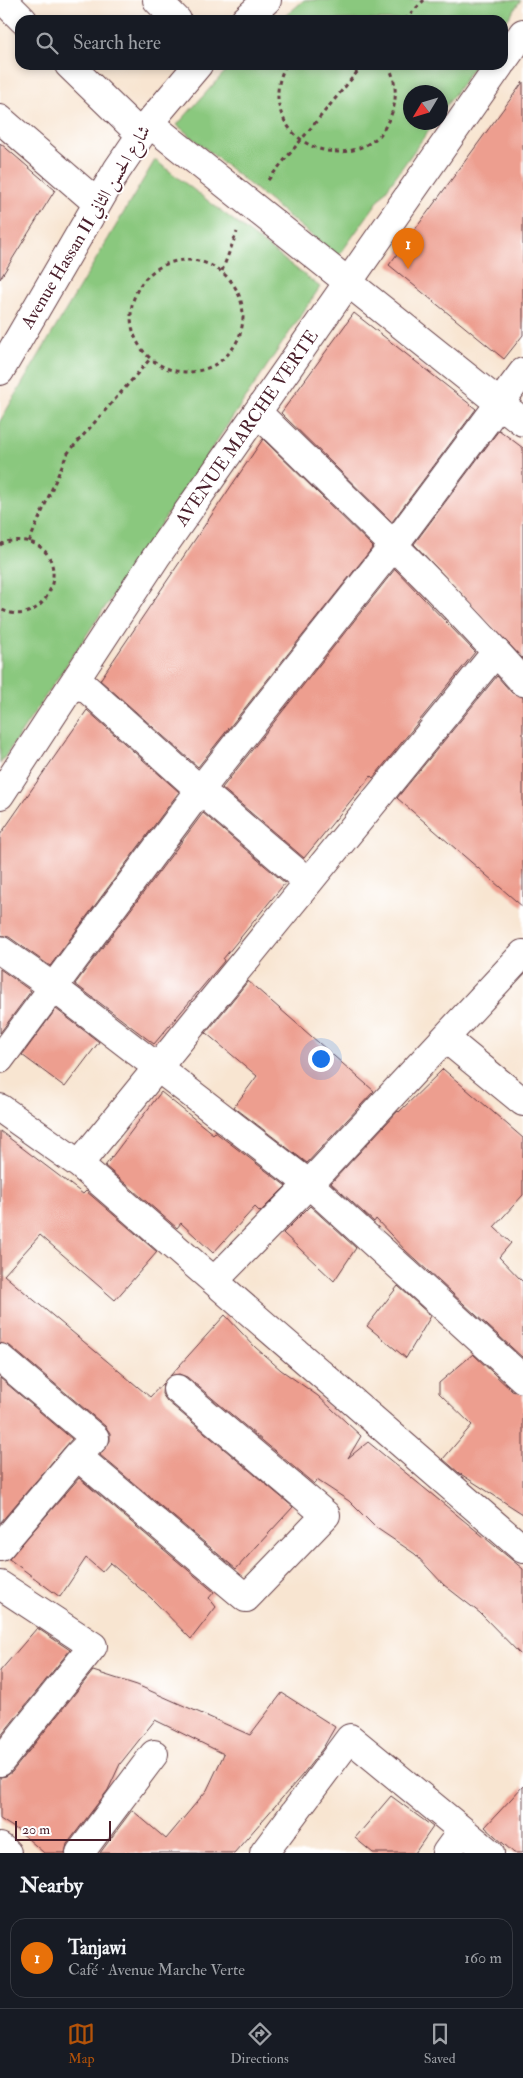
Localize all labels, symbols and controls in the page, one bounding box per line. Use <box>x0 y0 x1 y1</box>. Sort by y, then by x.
search box <box>15 15 508 70</box>
icon: search <box>33 29 61 57</box>
text: Search here <box>73 31 161 55</box>
north arrow <box>403 85 448 130</box>
street label: Avenue Hassan II شارع الحسن الثاني <box>16 121 159 335</box>
pin: 1 <box>392 228 424 269</box>
street label: AVENUE MARCHE VERTE <box>170 325 324 531</box>
your location <box>308 1046 334 1072</box>
scale bar <box>15 1818 111 1841</box>
text: 20 m <box>22 1821 50 1838</box>
text: Nearby <box>20 1872 83 1899</box>
text: Tanjawi <box>68 1936 126 1960</box>
text: 1 <box>34 1948 40 1968</box>
text: 160 m <box>464 1948 502 1968</box>
text: Café · Avenue Marche Verte <box>68 1960 245 1980</box>
tab: Map <box>67 2020 95 2067</box>
tab: Directions <box>230 2020 289 2067</box>
tab: Saved <box>424 2020 456 2067</box>

